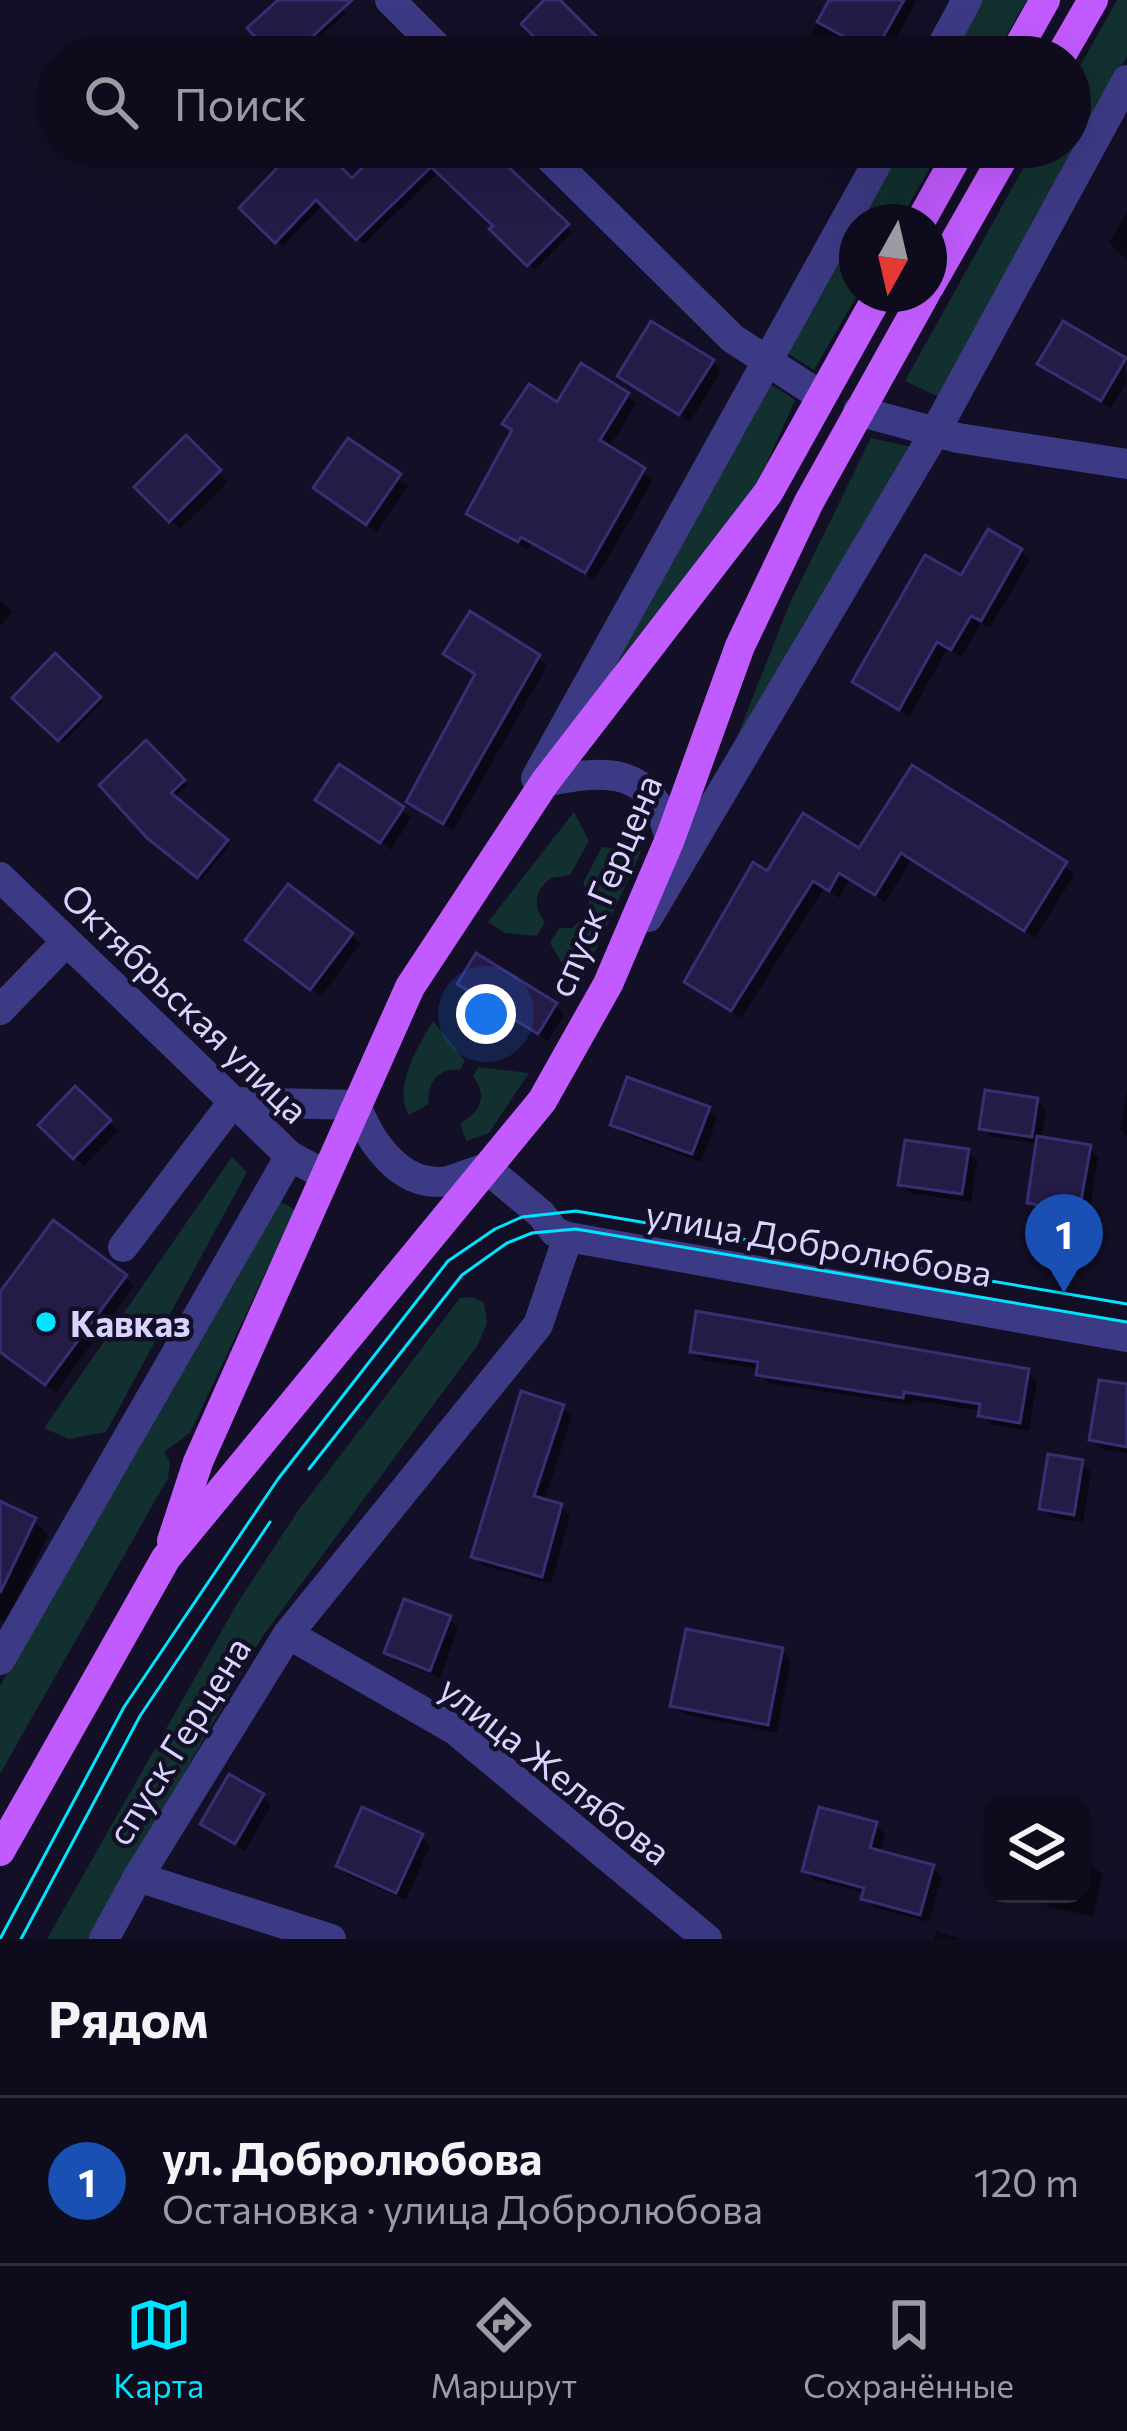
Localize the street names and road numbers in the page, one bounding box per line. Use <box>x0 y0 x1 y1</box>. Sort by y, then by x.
street label: спуск Герцена <box>536 767 670 1003</box>
street label: Октябрьская улица <box>53 873 319 1131</box>
street label: улица Добролюбова <box>643 1190 995 1294</box>
street label: спуск Герцена <box>96 1628 258 1852</box>
street label: улица Желябова <box>432 1665 680 1873</box>

